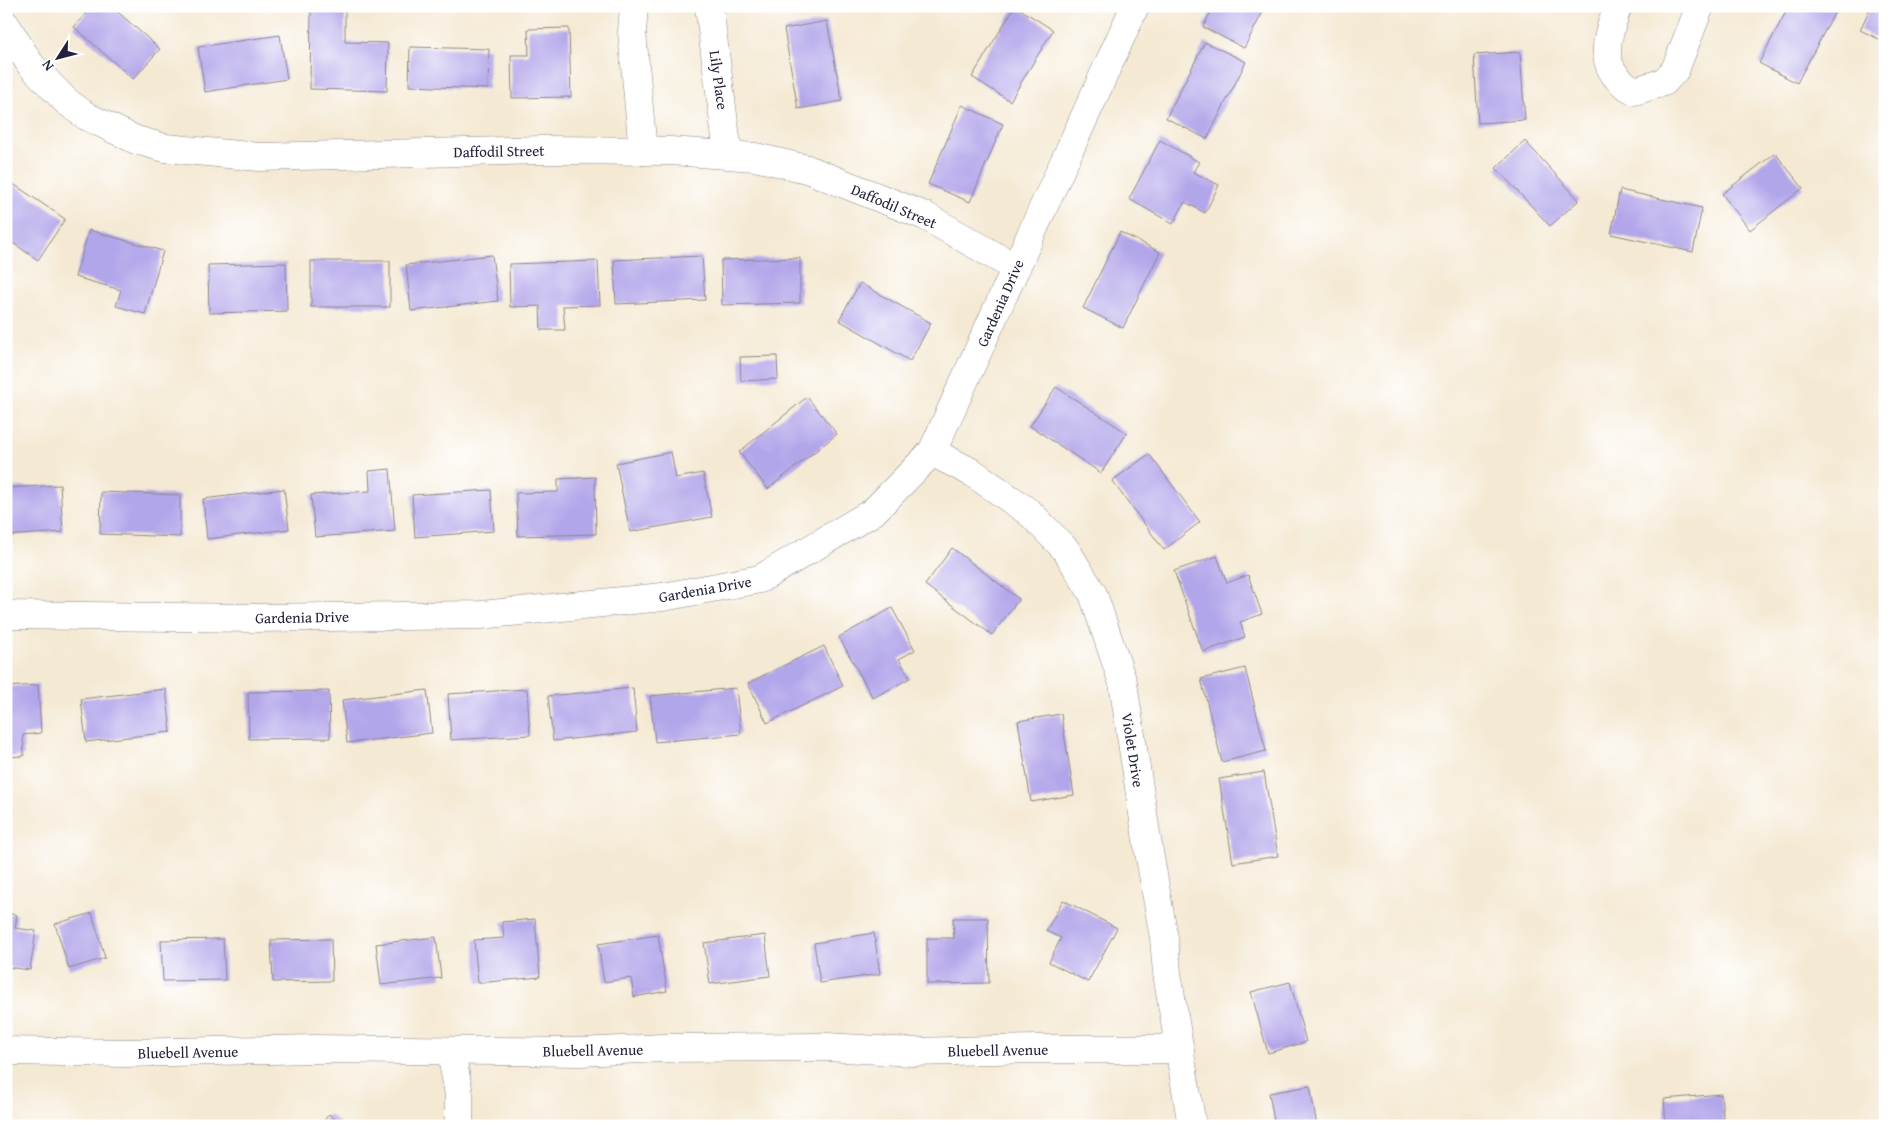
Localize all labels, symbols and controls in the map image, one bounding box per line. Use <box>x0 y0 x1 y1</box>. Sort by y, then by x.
north arrow <box>32 32 82 82</box>
street label: Lily Place <box>704 49 734 111</box>
text: N <box>36 55 58 75</box>
street label: Daffodil Street <box>453 140 545 162</box>
street label: Daffodil Street <box>848 179 941 234</box>
street label: Gardenia Drive <box>971 256 1029 350</box>
street label: Gardenia Drive <box>657 571 753 607</box>
street label: Gardenia Drive <box>255 606 349 628</box>
street label: Violet Drive <box>1117 711 1149 789</box>
street label: Bluebell Avenue <box>543 1039 643 1061</box>
street label: Bluebell Avenue <box>948 1039 1048 1061</box>
street label: Bluebell Avenue <box>138 1041 238 1063</box>

